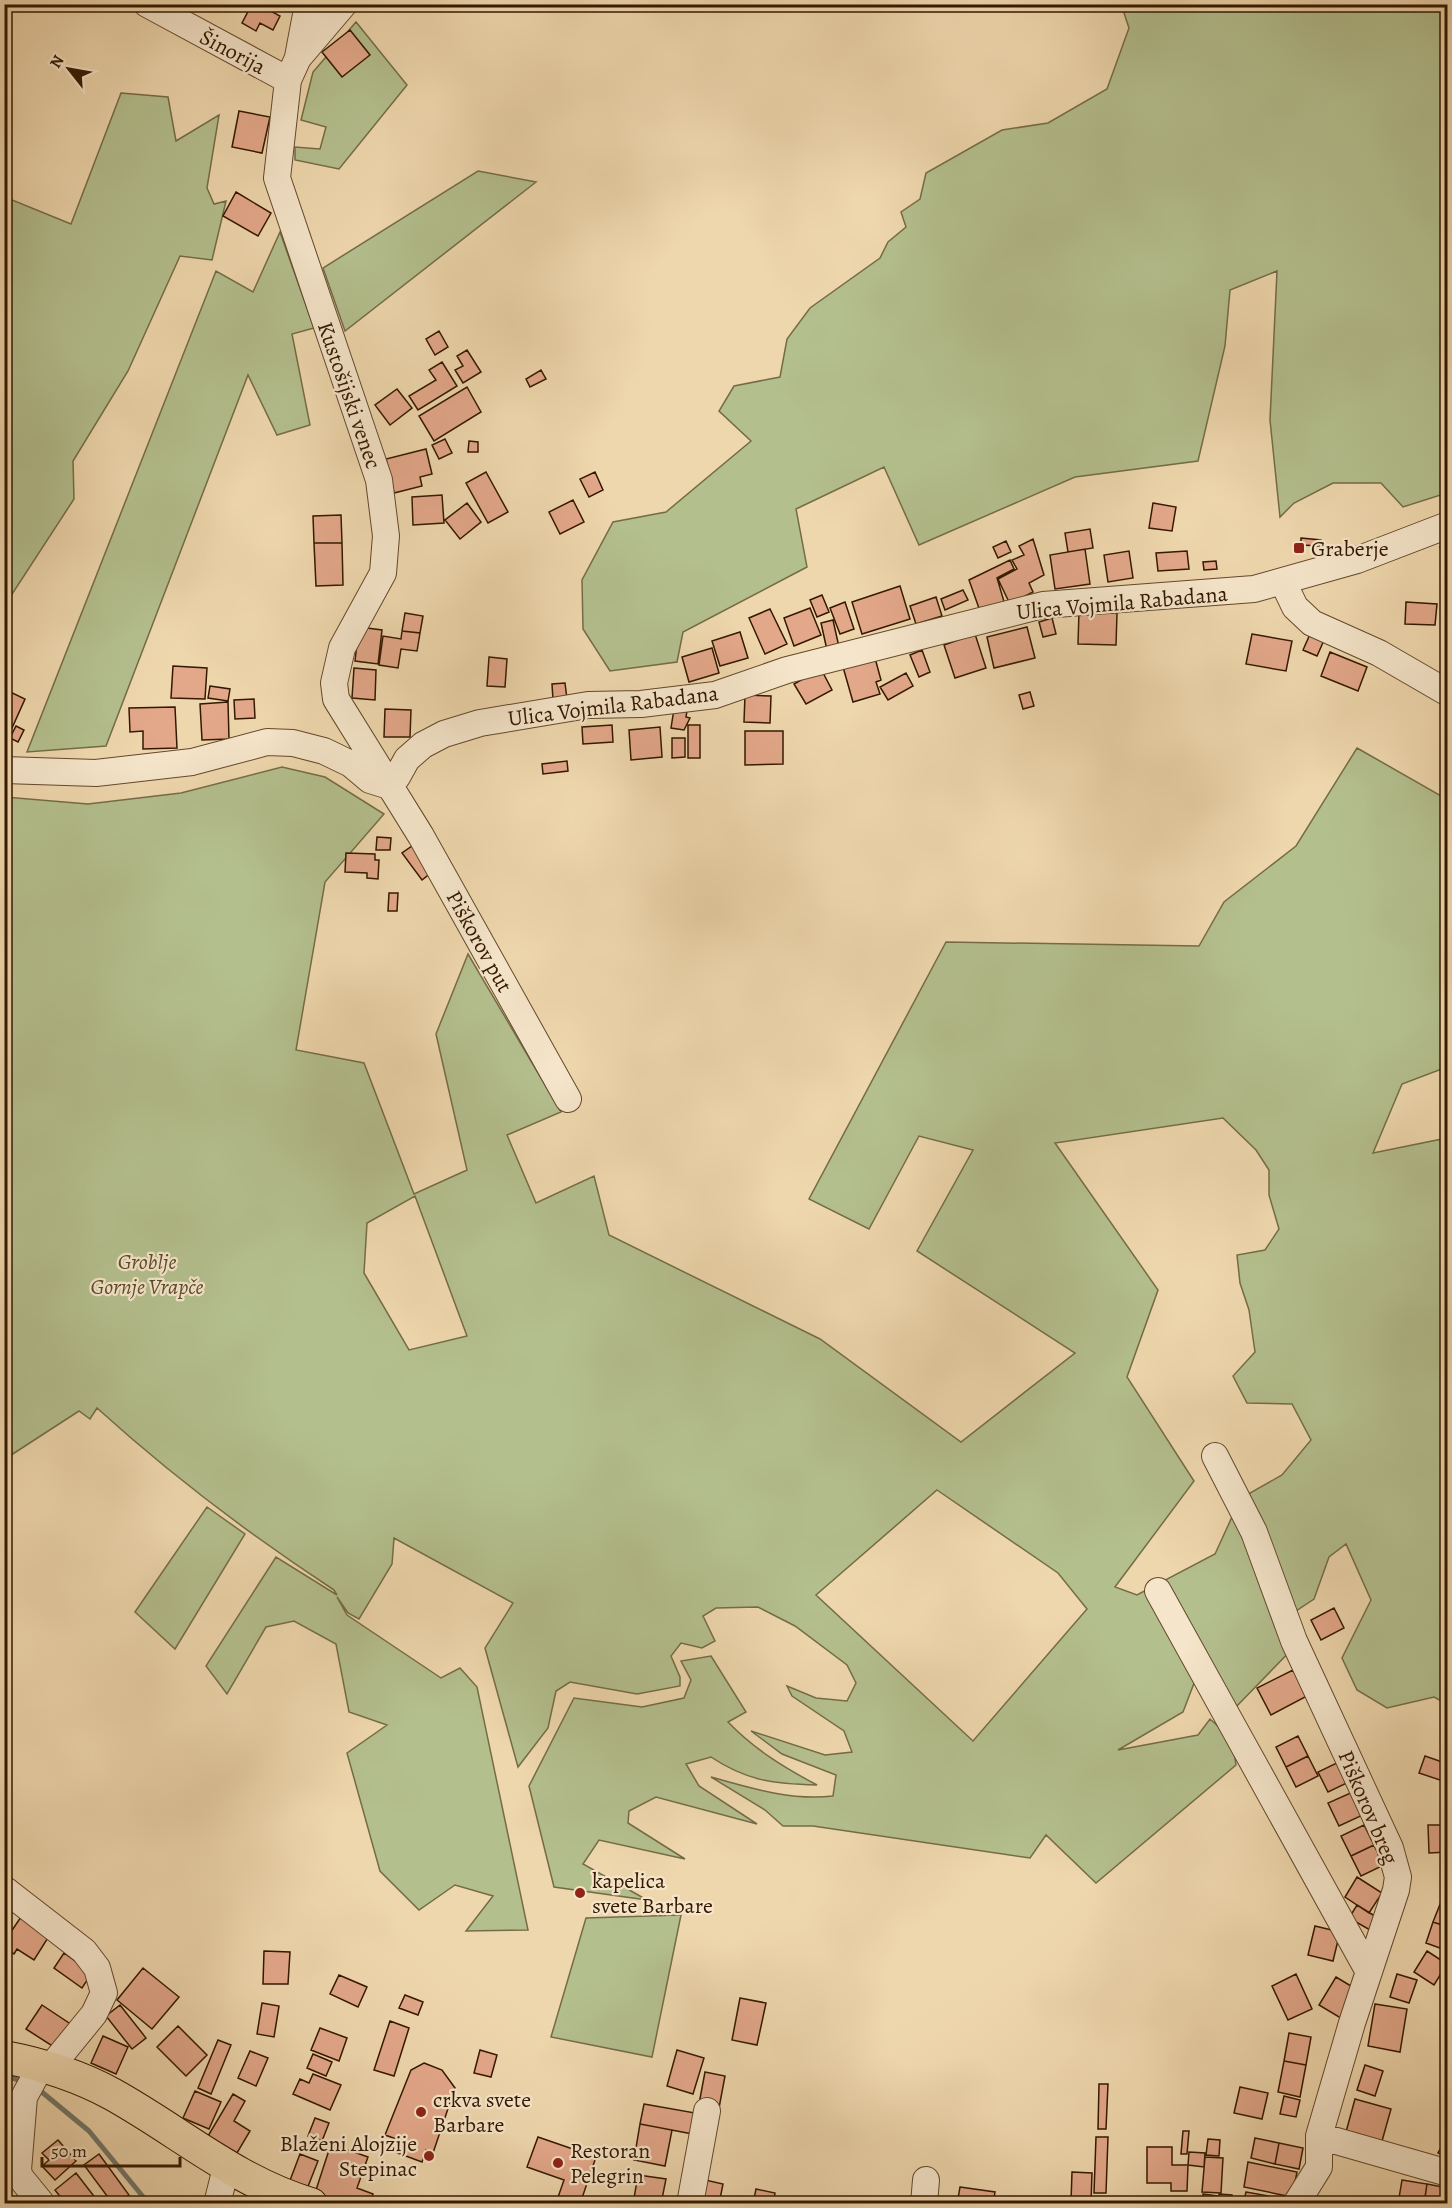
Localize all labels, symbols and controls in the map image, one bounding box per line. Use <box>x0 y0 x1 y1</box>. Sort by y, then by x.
street label: Šinorija <box>194 22 272 82</box>
north arrow <box>39 39 99 99</box>
text: N <box>45 51 70 72</box>
street label: Kustošijski venec <box>310 318 388 473</box>
place label: Graberje <box>1311 534 1389 564</box>
marker: Graberje <box>1292 541 1306 555</box>
street label: Ulica Vojmila Rabadana <box>1015 579 1230 627</box>
street label: Ulica Vojmila Rabadana <box>506 678 721 734</box>
street label: Piškorov put <box>439 885 519 998</box>
park label: Groblje Gornje Vrapče <box>91 1247 204 1302</box>
street label: Piškorov breg <box>1331 1746 1406 1869</box>
place label: kapelica svete Barbare <box>592 1866 713 1921</box>
marker: kapelica svete Barbare <box>573 1886 587 1900</box>
place label: crkva svete Barbare <box>433 2085 531 2140</box>
marker: crkva svete Barbare <box>414 2105 428 2119</box>
place label: Blaženi Alojzije Stepinac <box>280 2129 417 2184</box>
scale bar <box>42 2130 180 2168</box>
place label: Restoran Pelegrin <box>570 2136 650 2191</box>
text: 50 m <box>51 2139 87 2163</box>
marker: Blaženi Alojzije Stepinac <box>422 2149 436 2163</box>
marker: Restoran Pelegrin <box>551 2156 565 2170</box>

